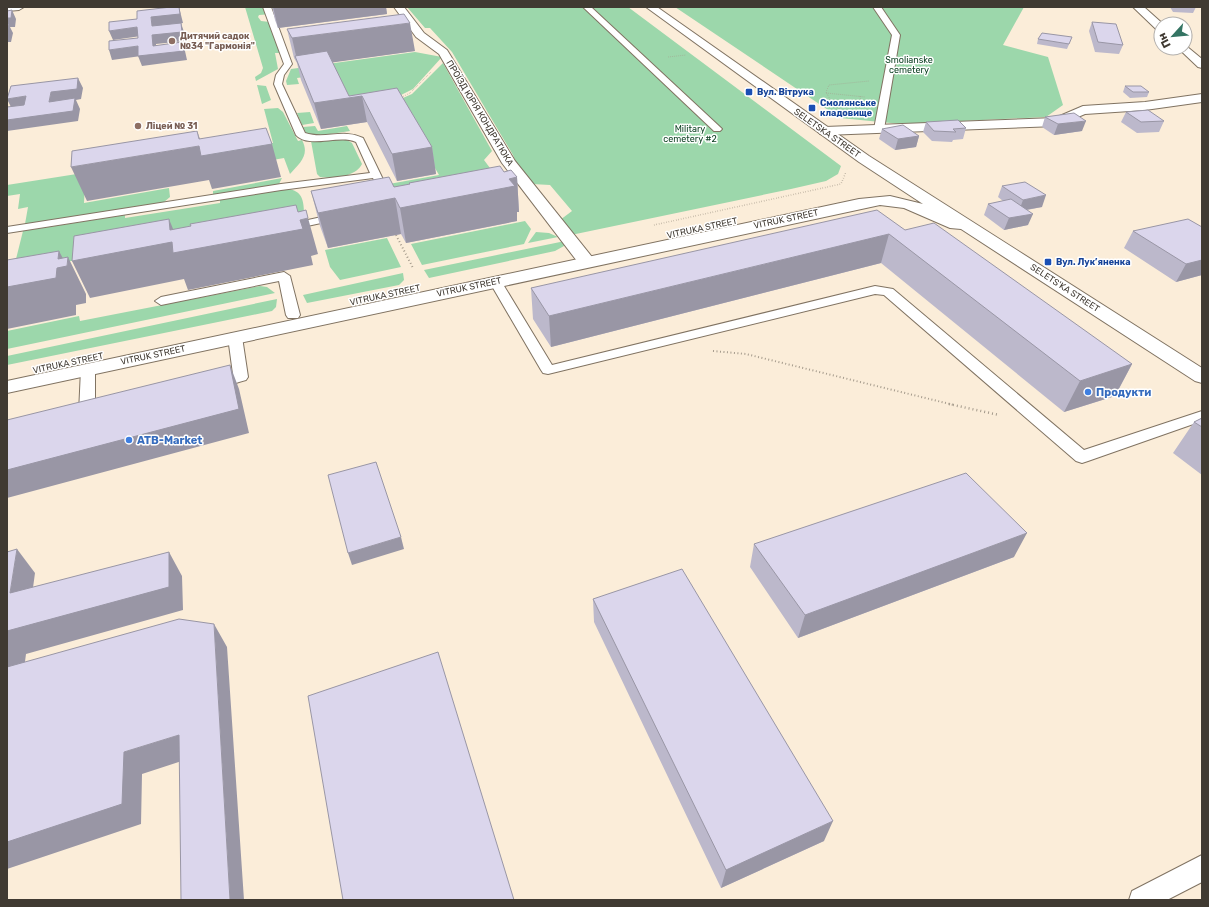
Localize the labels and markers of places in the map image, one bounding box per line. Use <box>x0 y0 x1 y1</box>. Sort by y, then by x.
place label: Дитячий садок №34 "Гармонія" <box>180 31 255 51</box>
marker: Дитячий садок №34 "Гармонія" <box>167 36 177 46</box>
marker: Вул. Вітрука <box>744 87 754 97</box>
place label: Вул. Вітрука <box>757 87 814 97</box>
place label: Смолянське кладовище <box>820 98 877 118</box>
marker: Смолянське кладовище <box>807 103 817 113</box>
marker: Ліцей № 31 <box>133 121 143 131</box>
place label: Ліцей № 31 <box>146 121 198 131</box>
marker: Вул. Лук’яненка <box>1043 257 1053 267</box>
place label: Вул. Лук’яненка <box>1056 257 1131 267</box>
place label: Продукти <box>1096 386 1151 399</box>
marker: Продукти <box>1083 387 1093 397</box>
place label: ATB-Market <box>137 434 202 447</box>
marker: ATB-Market <box>124 435 134 445</box>

